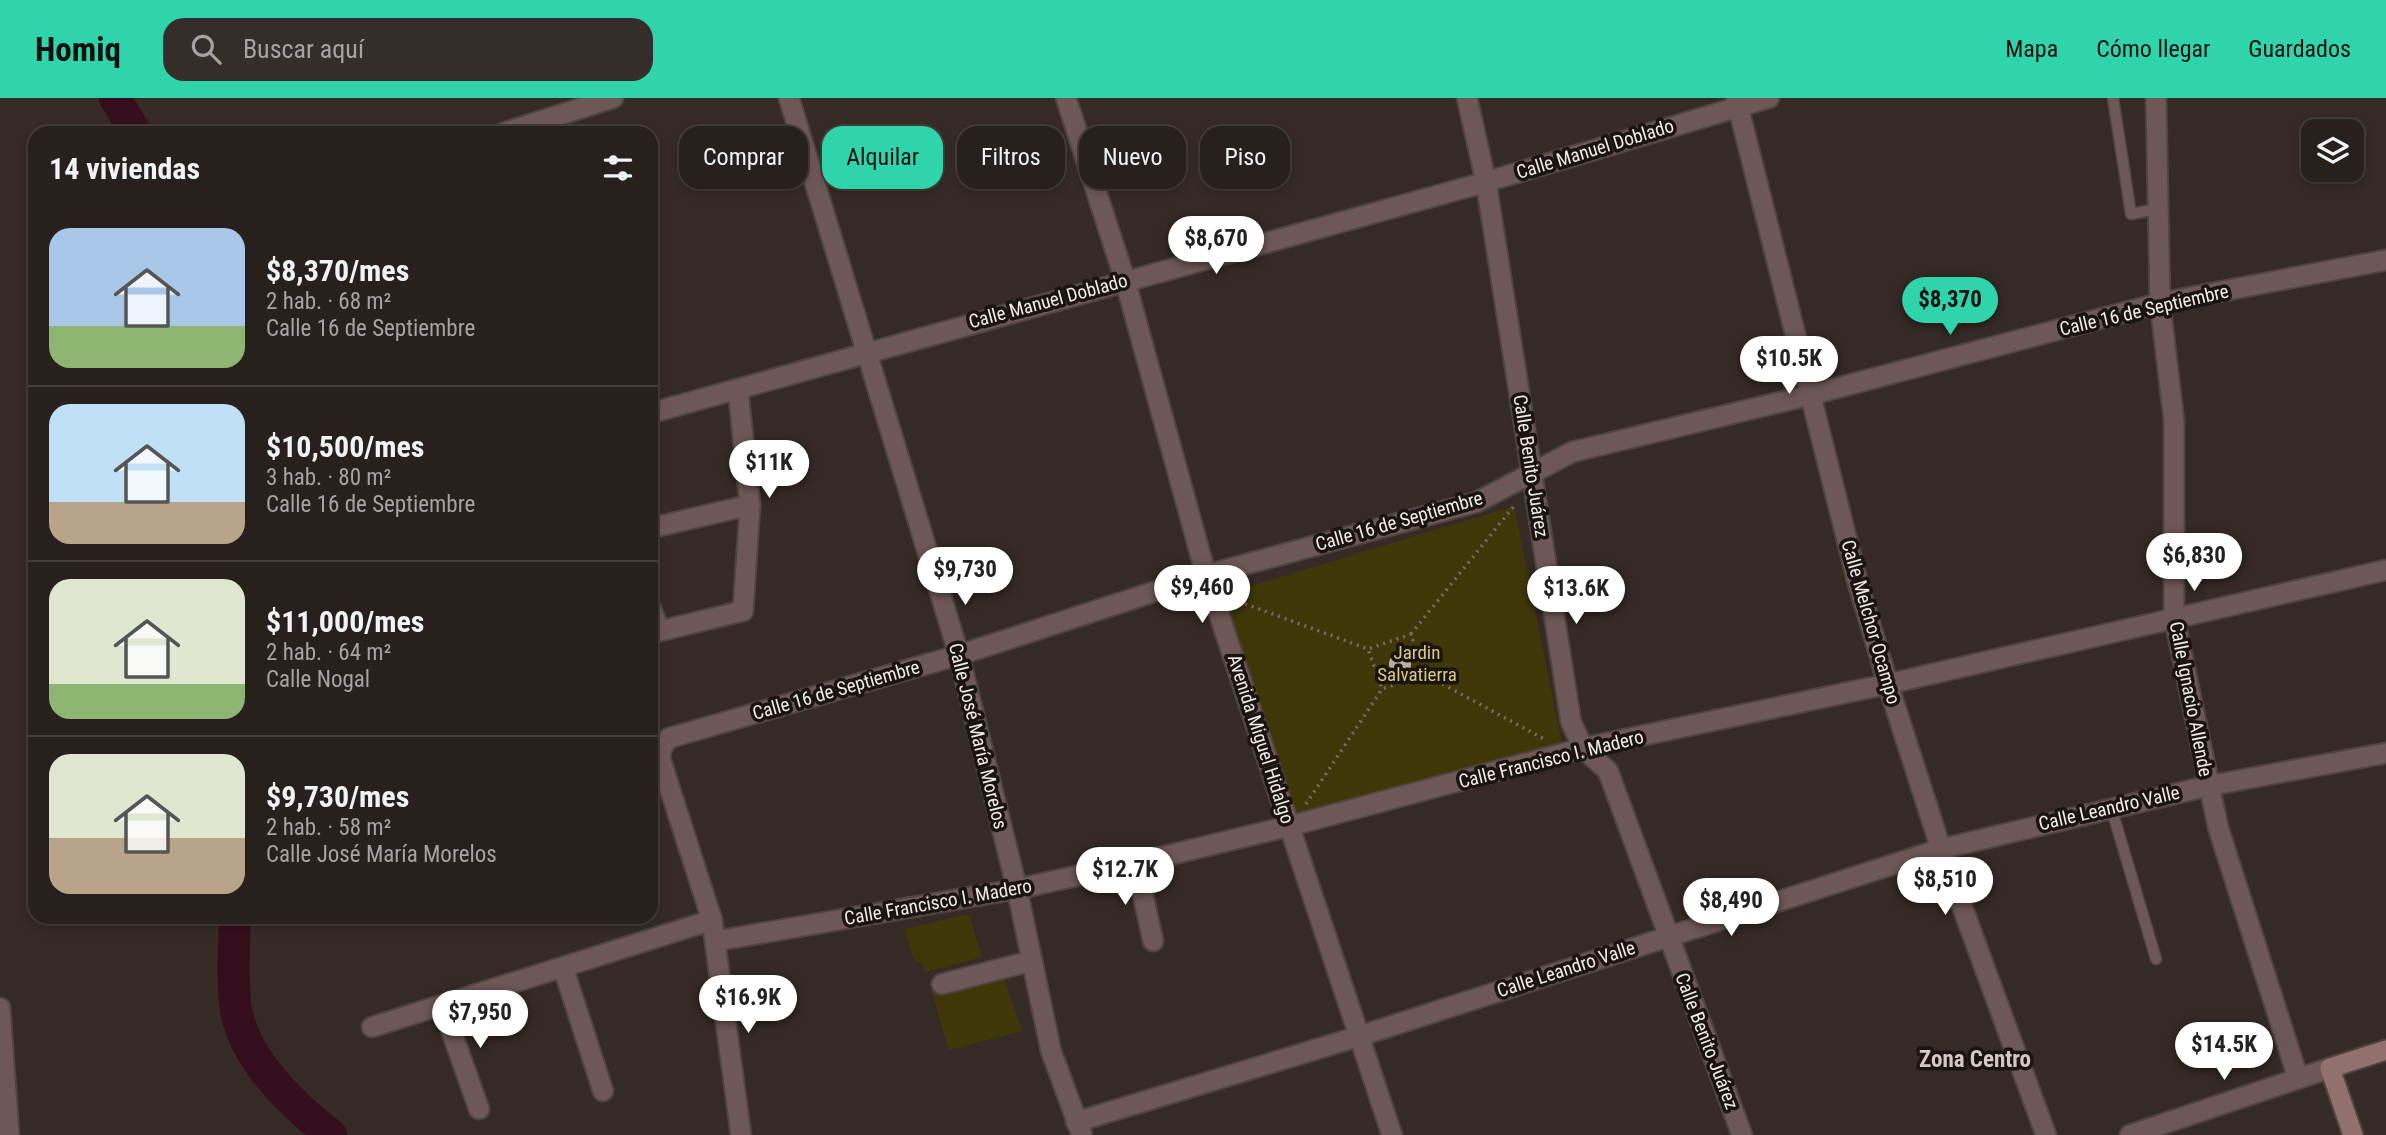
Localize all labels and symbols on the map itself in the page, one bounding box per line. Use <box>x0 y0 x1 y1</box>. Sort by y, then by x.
street label: Calle Manuel Doblado <box>1513 114 1677 184</box>
pin: $8,670 <box>1159 216 1273 276</box>
street label: Calle Manuel Doblado <box>966 269 1130 333</box>
pin: $8,370 <box>1893 278 2007 337</box>
street label: Calle 16 de Septiembre <box>2057 279 2231 341</box>
pin: $10.5K <box>1732 336 1846 396</box>
street label: Calle Benito Juárez <box>1508 393 1554 539</box>
pin: $11K <box>728 440 810 500</box>
street label: Calle 16 de Septiembre <box>1313 486 1485 556</box>
pin: $6,830 <box>2137 533 2251 593</box>
street label: Calle Melchor Ocampo <box>1837 537 1905 707</box>
pin: $9,730 <box>908 547 1022 607</box>
pin: $9,460 <box>1145 566 1259 625</box>
pin: $13.6K <box>1519 566 1633 626</box>
street label: Calle Ignacio Allende <box>2165 620 2217 779</box>
street label: Calle José María Morelos <box>944 641 1012 831</box>
park label: Jardin Salvatierra <box>1377 641 1457 686</box>
street label: Avenida Miguel Hidalgo <box>1223 651 1299 827</box>
street label: Calle 16 de Septiembre <box>750 655 922 725</box>
street label: Calle Francisco I. Madero <box>1456 725 1646 793</box>
street label: Calle Leandro Valle <box>2036 781 2182 835</box>
pin: $12.7K <box>1068 848 1182 907</box>
pin: $8,510 <box>1888 858 2002 917</box>
street label: Calle Francisco I. Madero <box>842 874 1034 930</box>
pin: $8,490 <box>1674 878 1788 938</box>
street label: Calle Leandro Valle <box>1494 936 1638 1002</box>
street label: Calle Benito Juárez <box>1670 969 1744 1113</box>
pin: $16.9K <box>691 976 805 1035</box>
pin: $7,950 <box>423 990 537 1050</box>
pin: $14.5K <box>2167 1023 2281 1082</box>
district label: Zona Centro <box>1919 1046 2031 1073</box>

